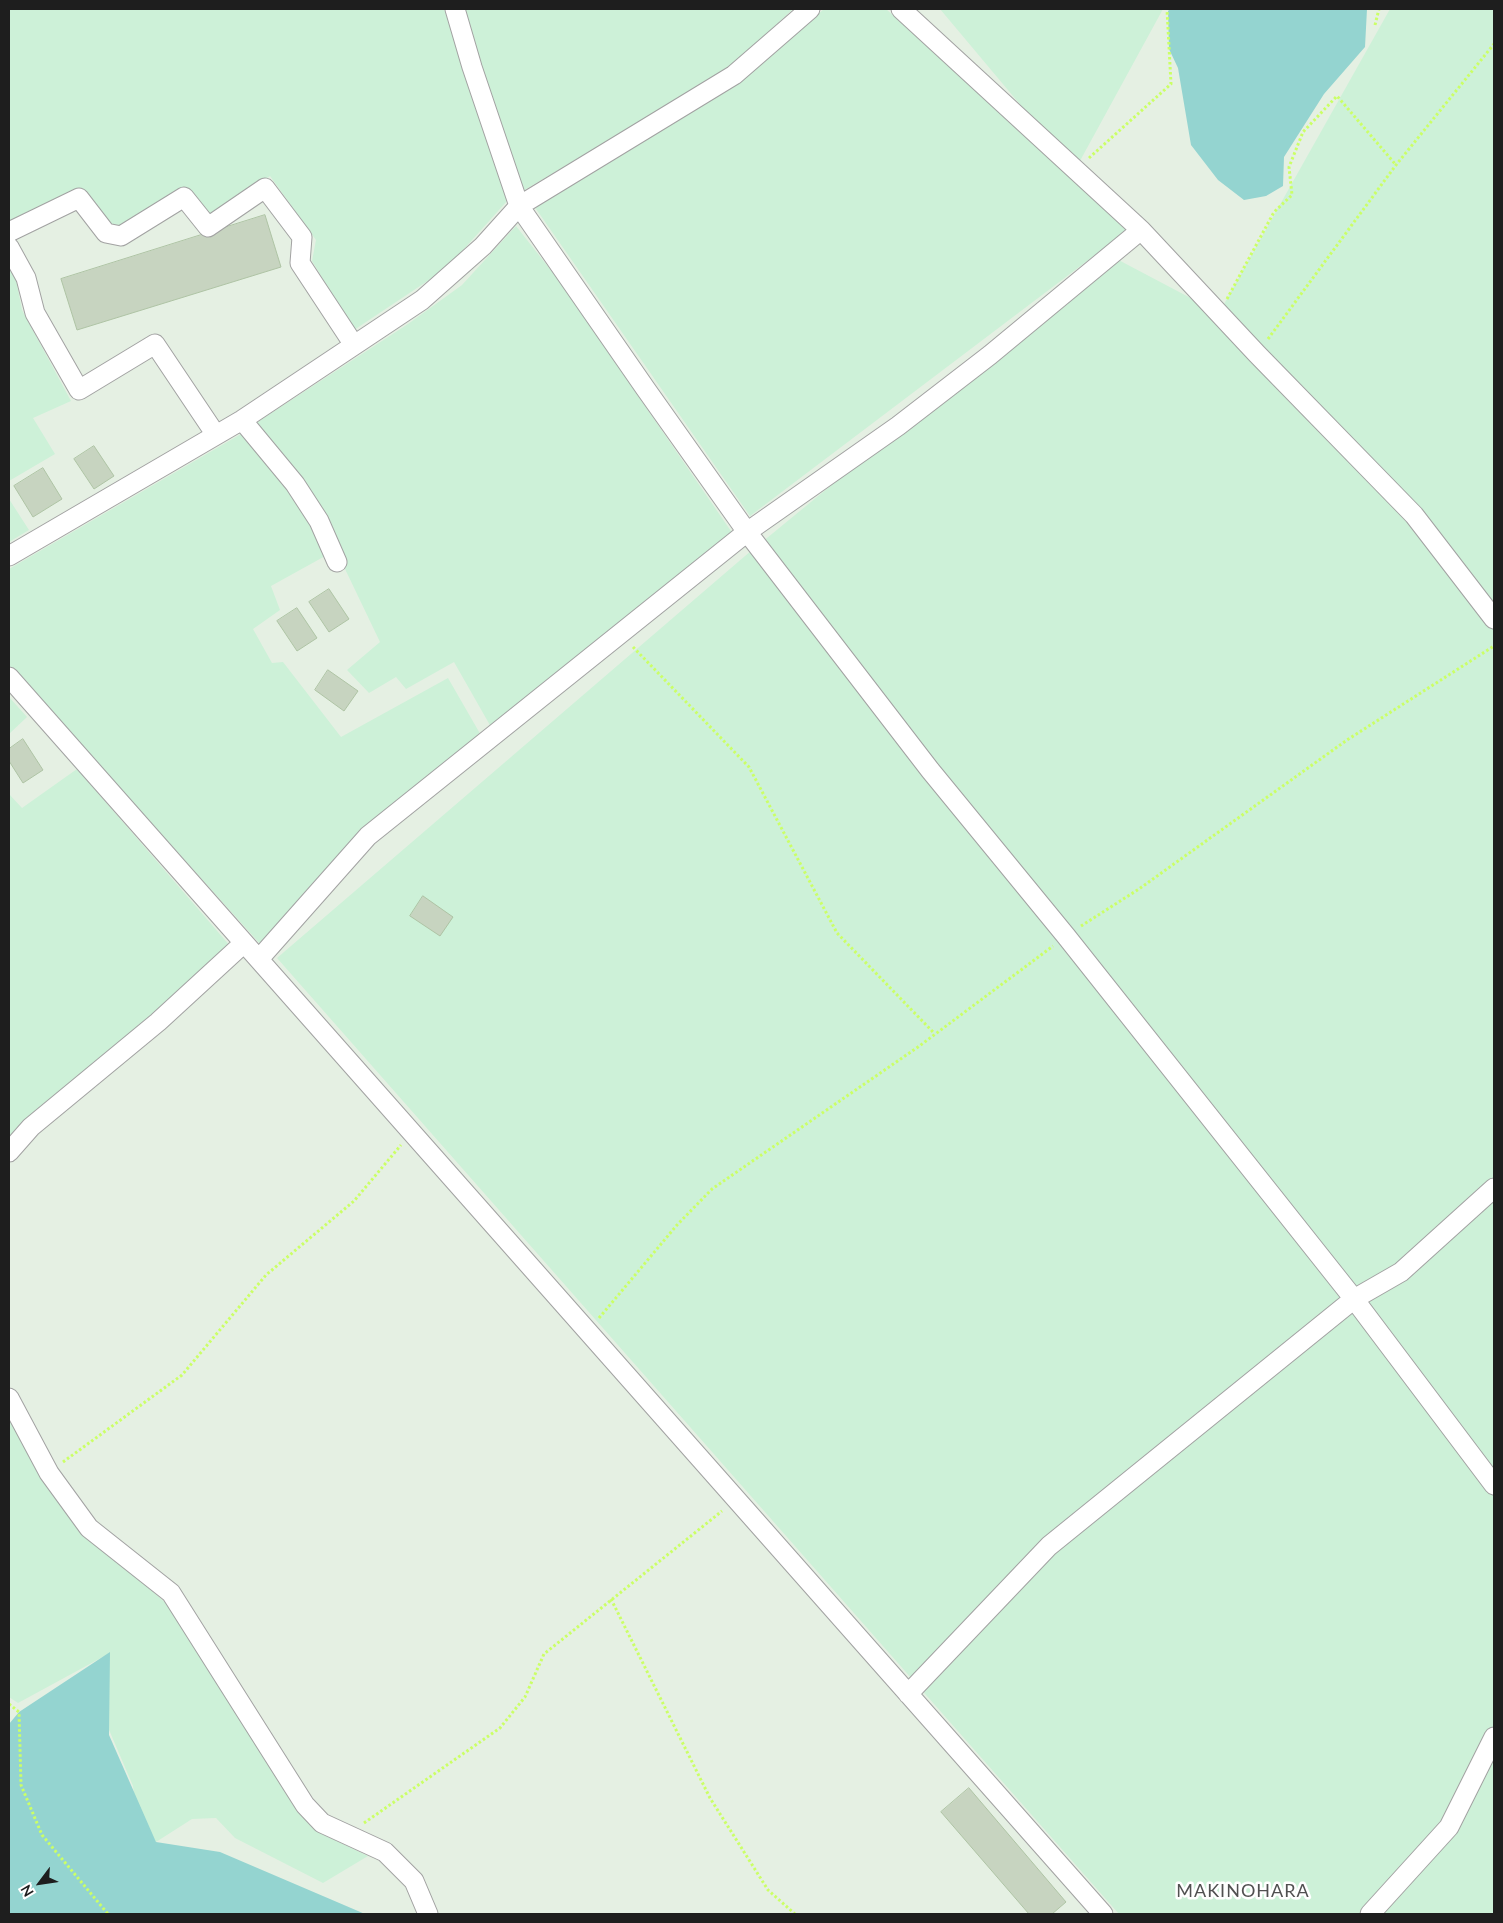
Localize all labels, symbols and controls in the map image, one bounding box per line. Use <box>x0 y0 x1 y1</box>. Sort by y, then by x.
north arrow <box>15 1858 65 1908</box>
district label: MAKINOHARA <box>1175 1880 1311 1902</box>
text: N <box>17 1882 37 1900</box>

